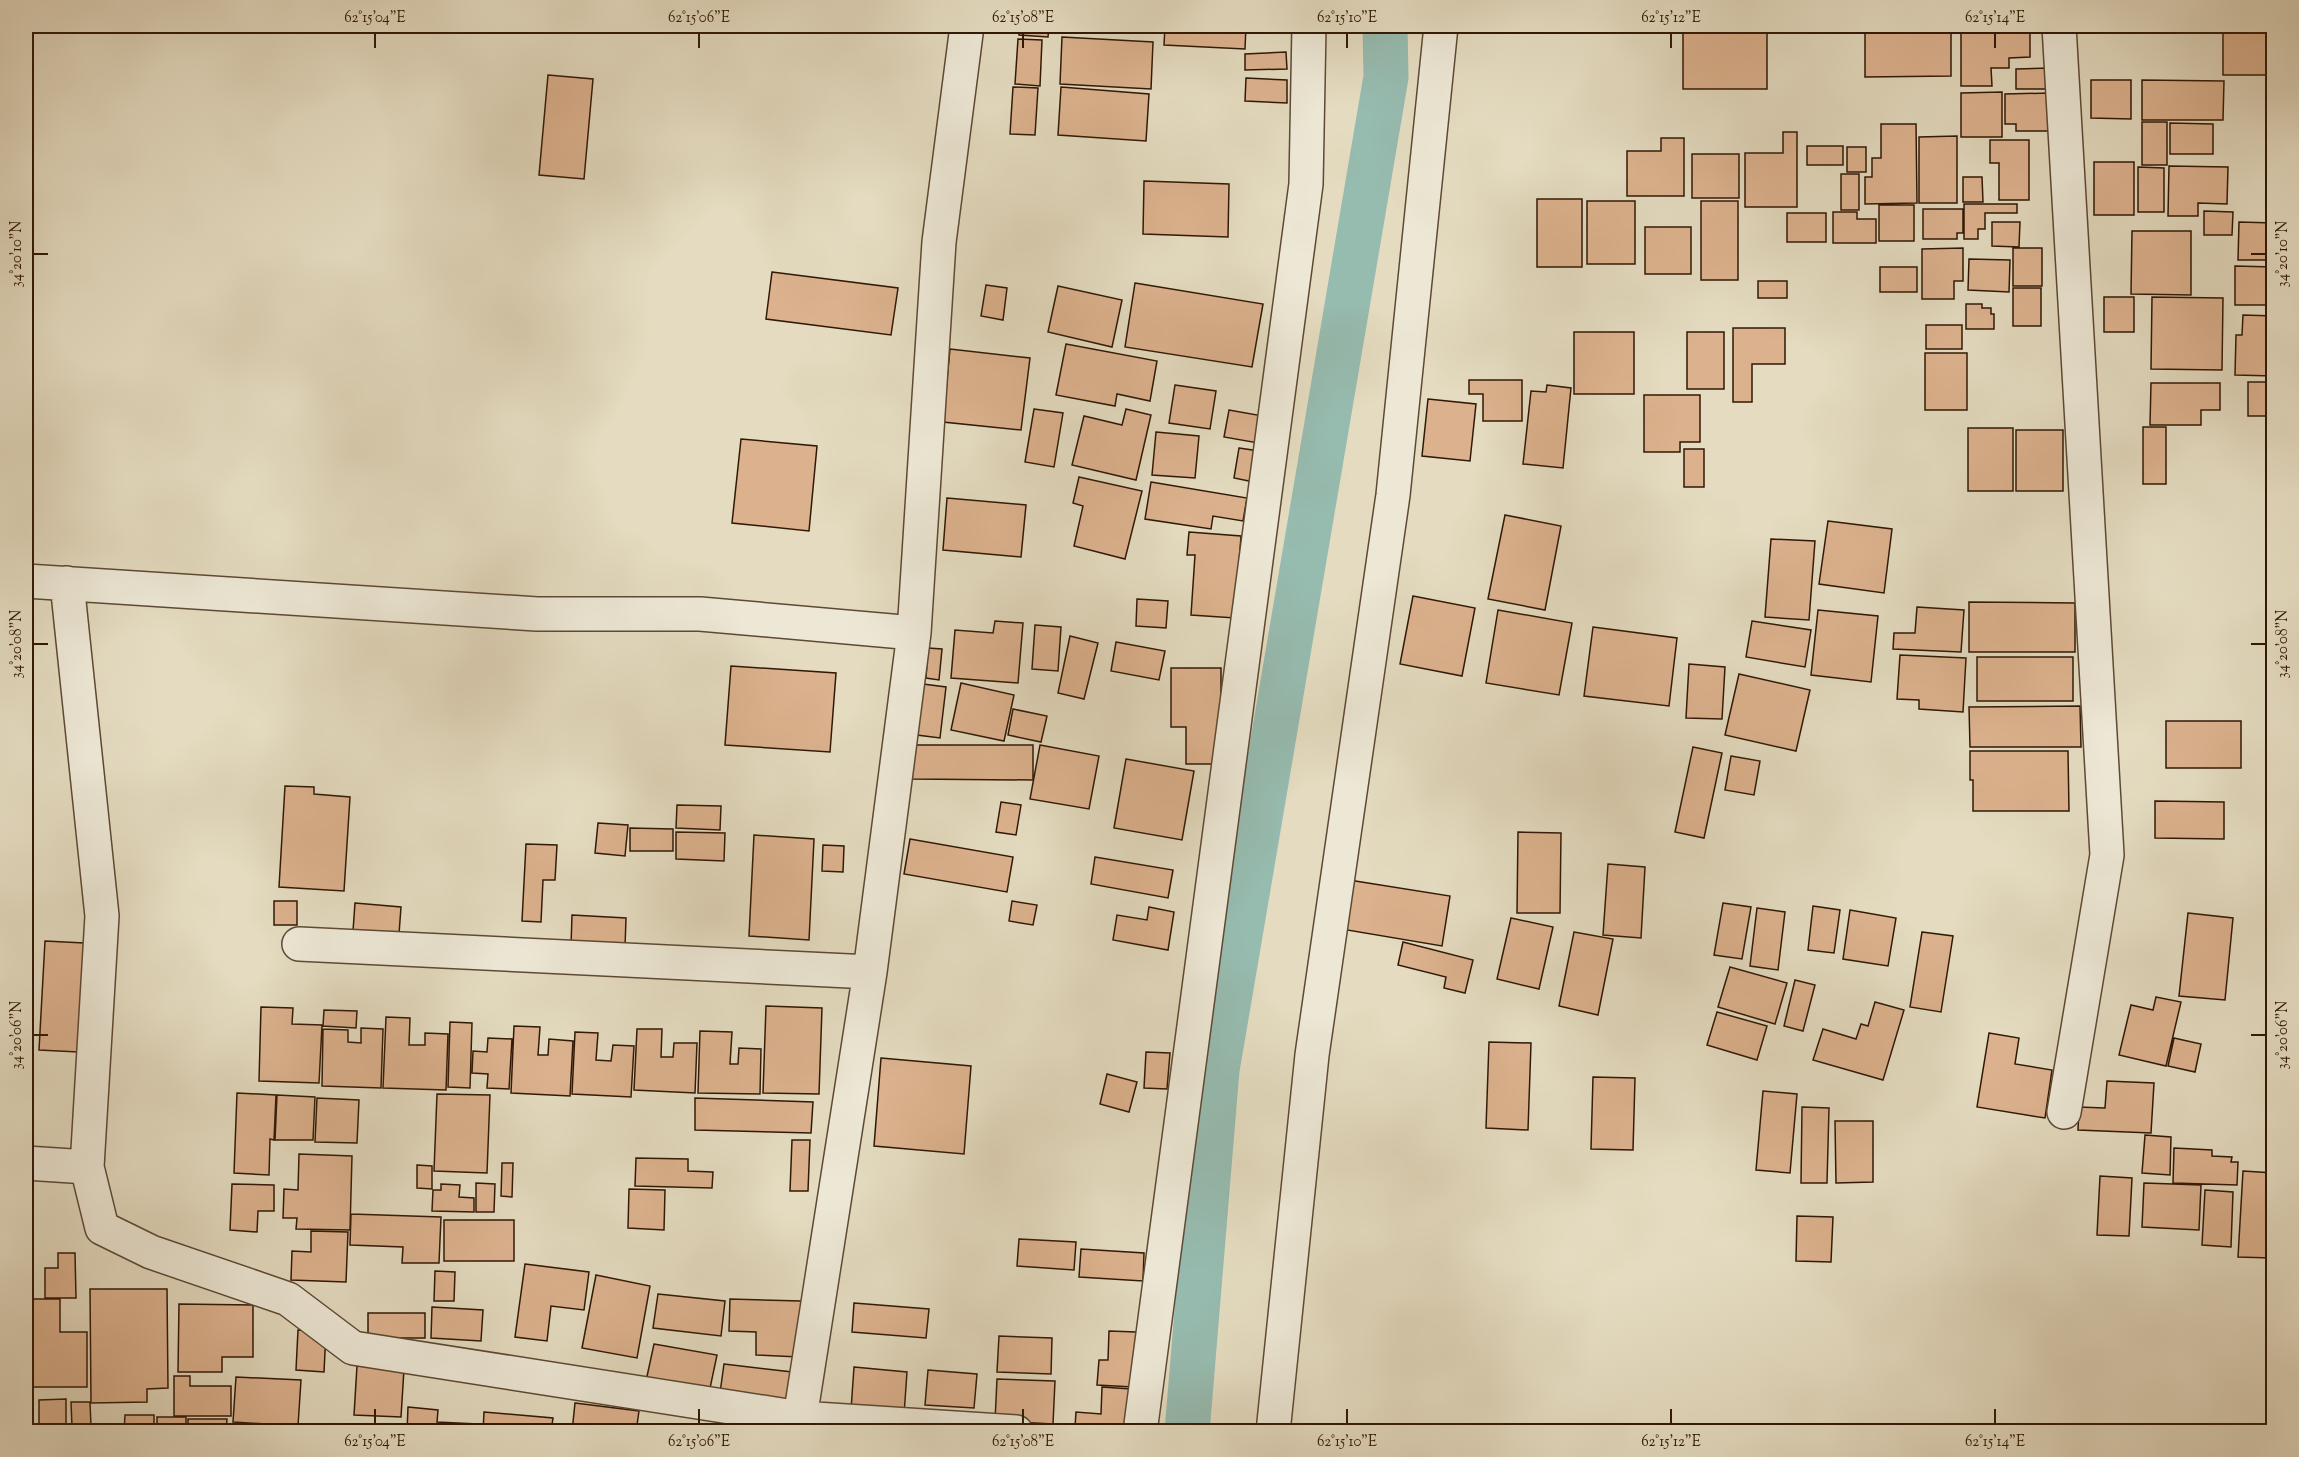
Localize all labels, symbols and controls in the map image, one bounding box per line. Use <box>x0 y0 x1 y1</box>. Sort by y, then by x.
text: 62°15'04"E <box>344 8 406 29</box>
text: 62°15'06"E <box>668 8 730 29</box>
text: 62°15'08"E <box>992 8 1054 29</box>
text: 62°15'10"E <box>1317 8 1377 29</box>
text: 62°15'12"E <box>1641 8 1701 29</box>
text: 62°15'14"E <box>1965 8 2025 29</box>
text: 34°20'10"N <box>7 221 28 287</box>
text: 34°20'10"N <box>2273 221 2294 287</box>
text: 34°20'08"N <box>7 610 28 678</box>
text: 34°20'08"N <box>2273 610 2294 678</box>
text: 34°20'06"N <box>7 1001 28 1069</box>
text: 34°20'06"N <box>2273 1001 2294 1069</box>
text: 62°15'04"E <box>344 1432 406 1453</box>
text: 62°15'06"E <box>668 1432 730 1453</box>
text: 62°15'08"E <box>992 1432 1054 1453</box>
text: 62°15'10"E <box>1317 1432 1377 1453</box>
text: 62°15'12"E <box>1641 1432 1701 1453</box>
text: 62°15'14"E <box>1965 1432 2025 1453</box>

